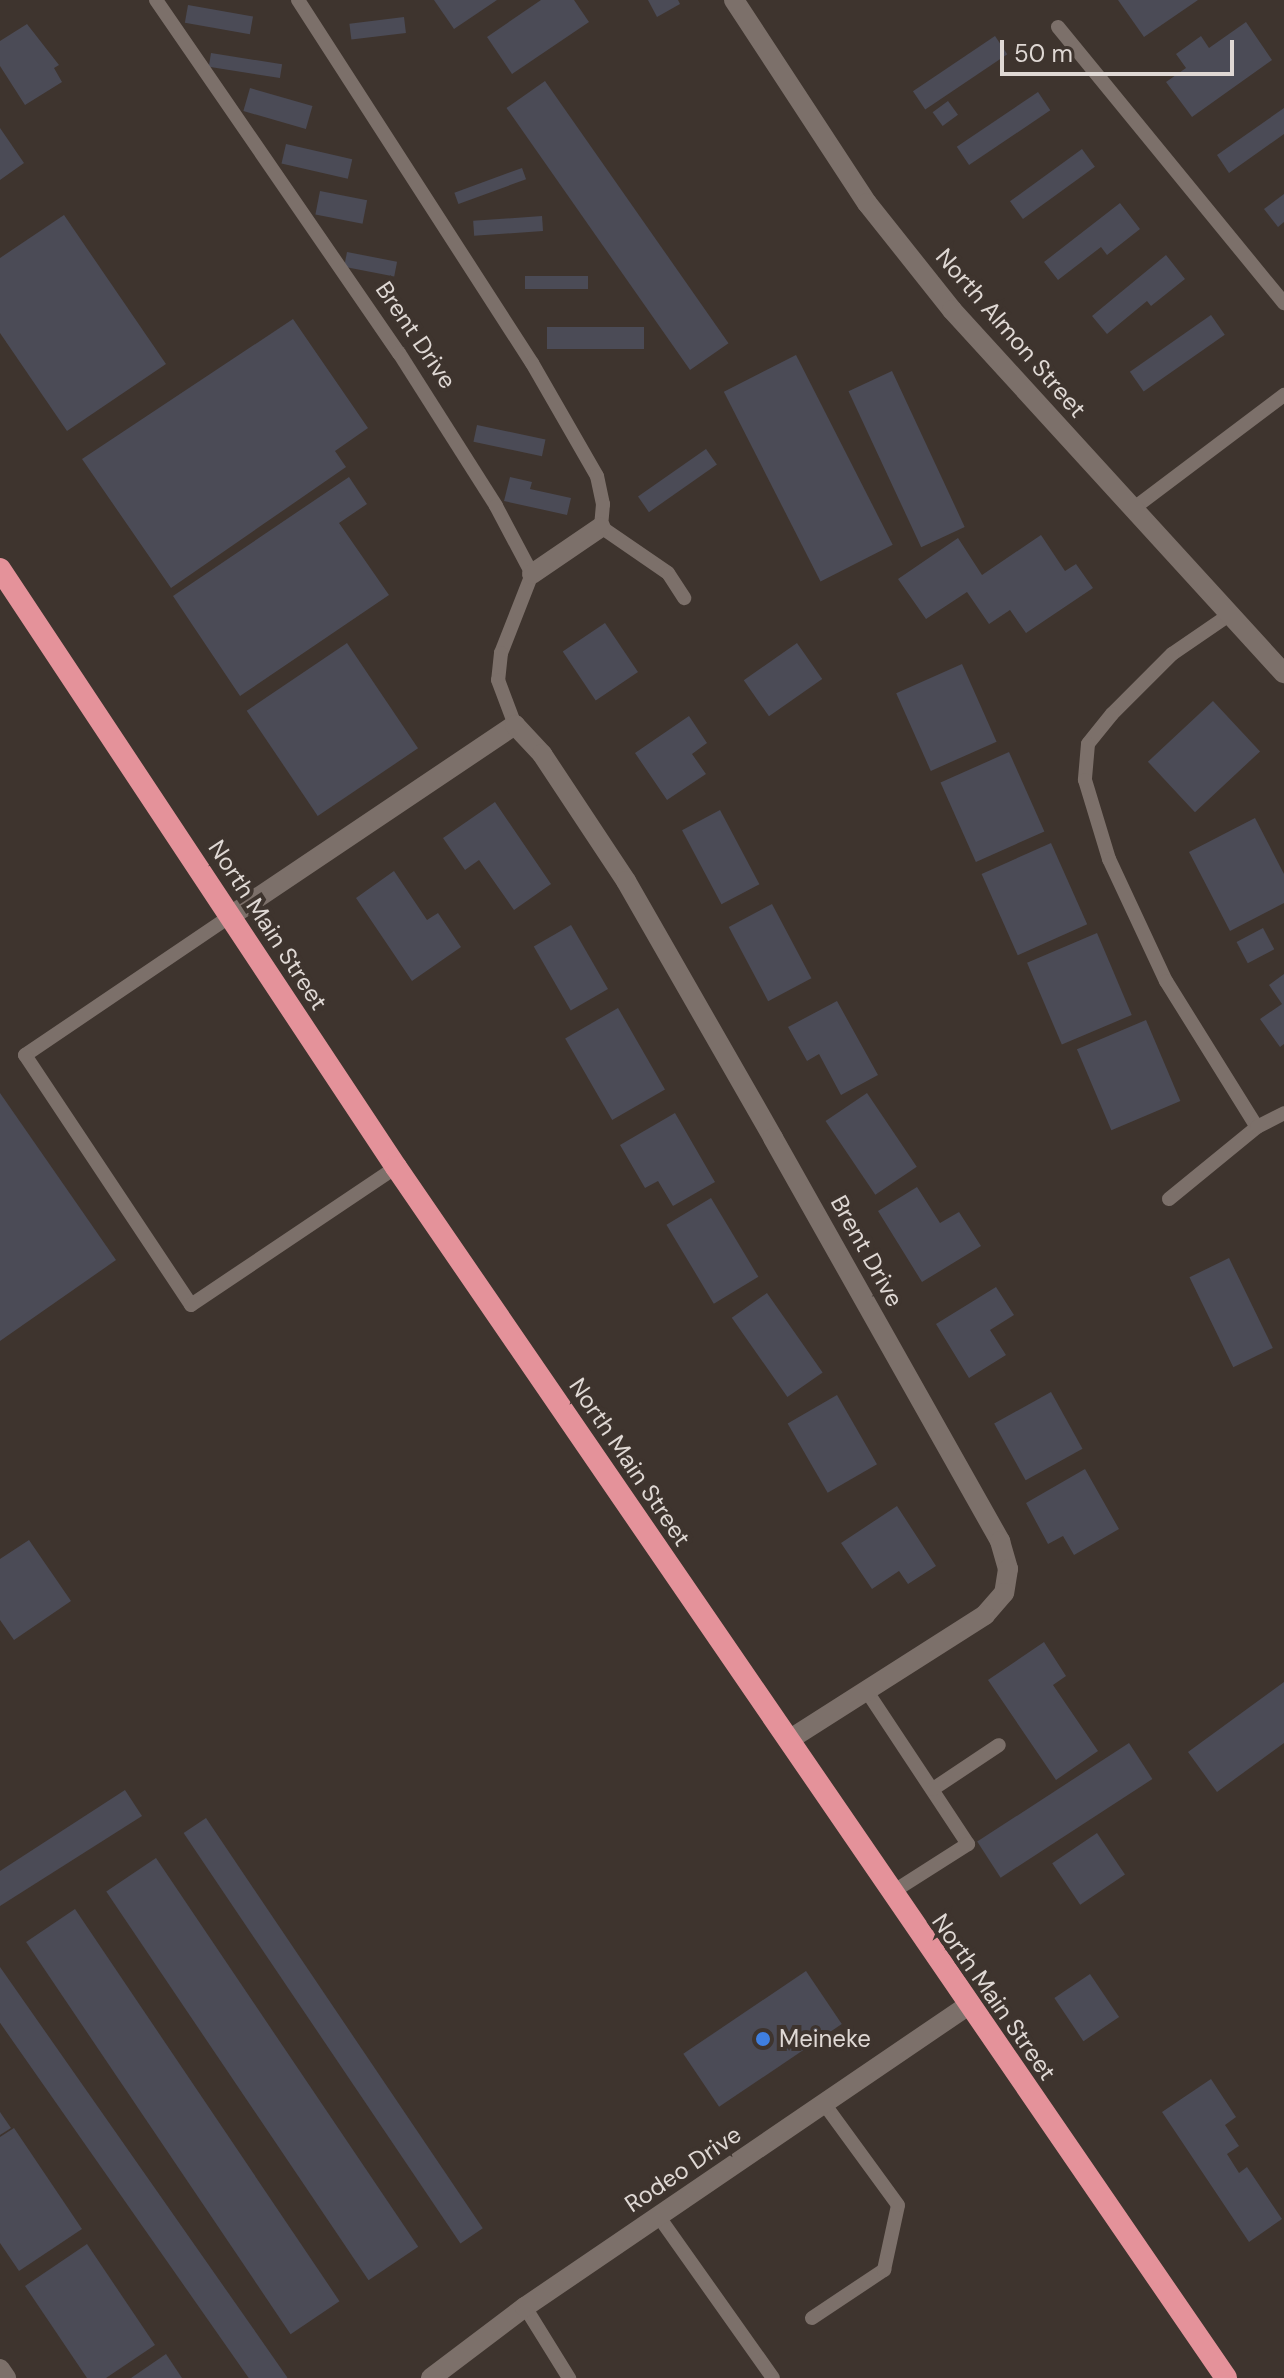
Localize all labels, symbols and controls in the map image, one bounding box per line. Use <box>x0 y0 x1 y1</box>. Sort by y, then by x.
scale bar <box>1004 24 1238 74</box>
text: 50 m <box>1014 38 1073 69</box>
street label: North Almon Street <box>930 243 1092 423</box>
street label: Brent Drive <box>370 276 462 394</box>
street label: North Main Street <box>202 835 334 1015</box>
street label: Brent Drive <box>825 1190 909 1312</box>
street label: North Main Street <box>563 1373 697 1551</box>
street label: North Main Street <box>926 1908 1062 2086</box>
place label: Meineke <box>779 2025 871 2053</box>
marker: Meineke <box>754 2030 772 2048</box>
street label: Rodeo Drive <box>619 2120 747 2218</box>

